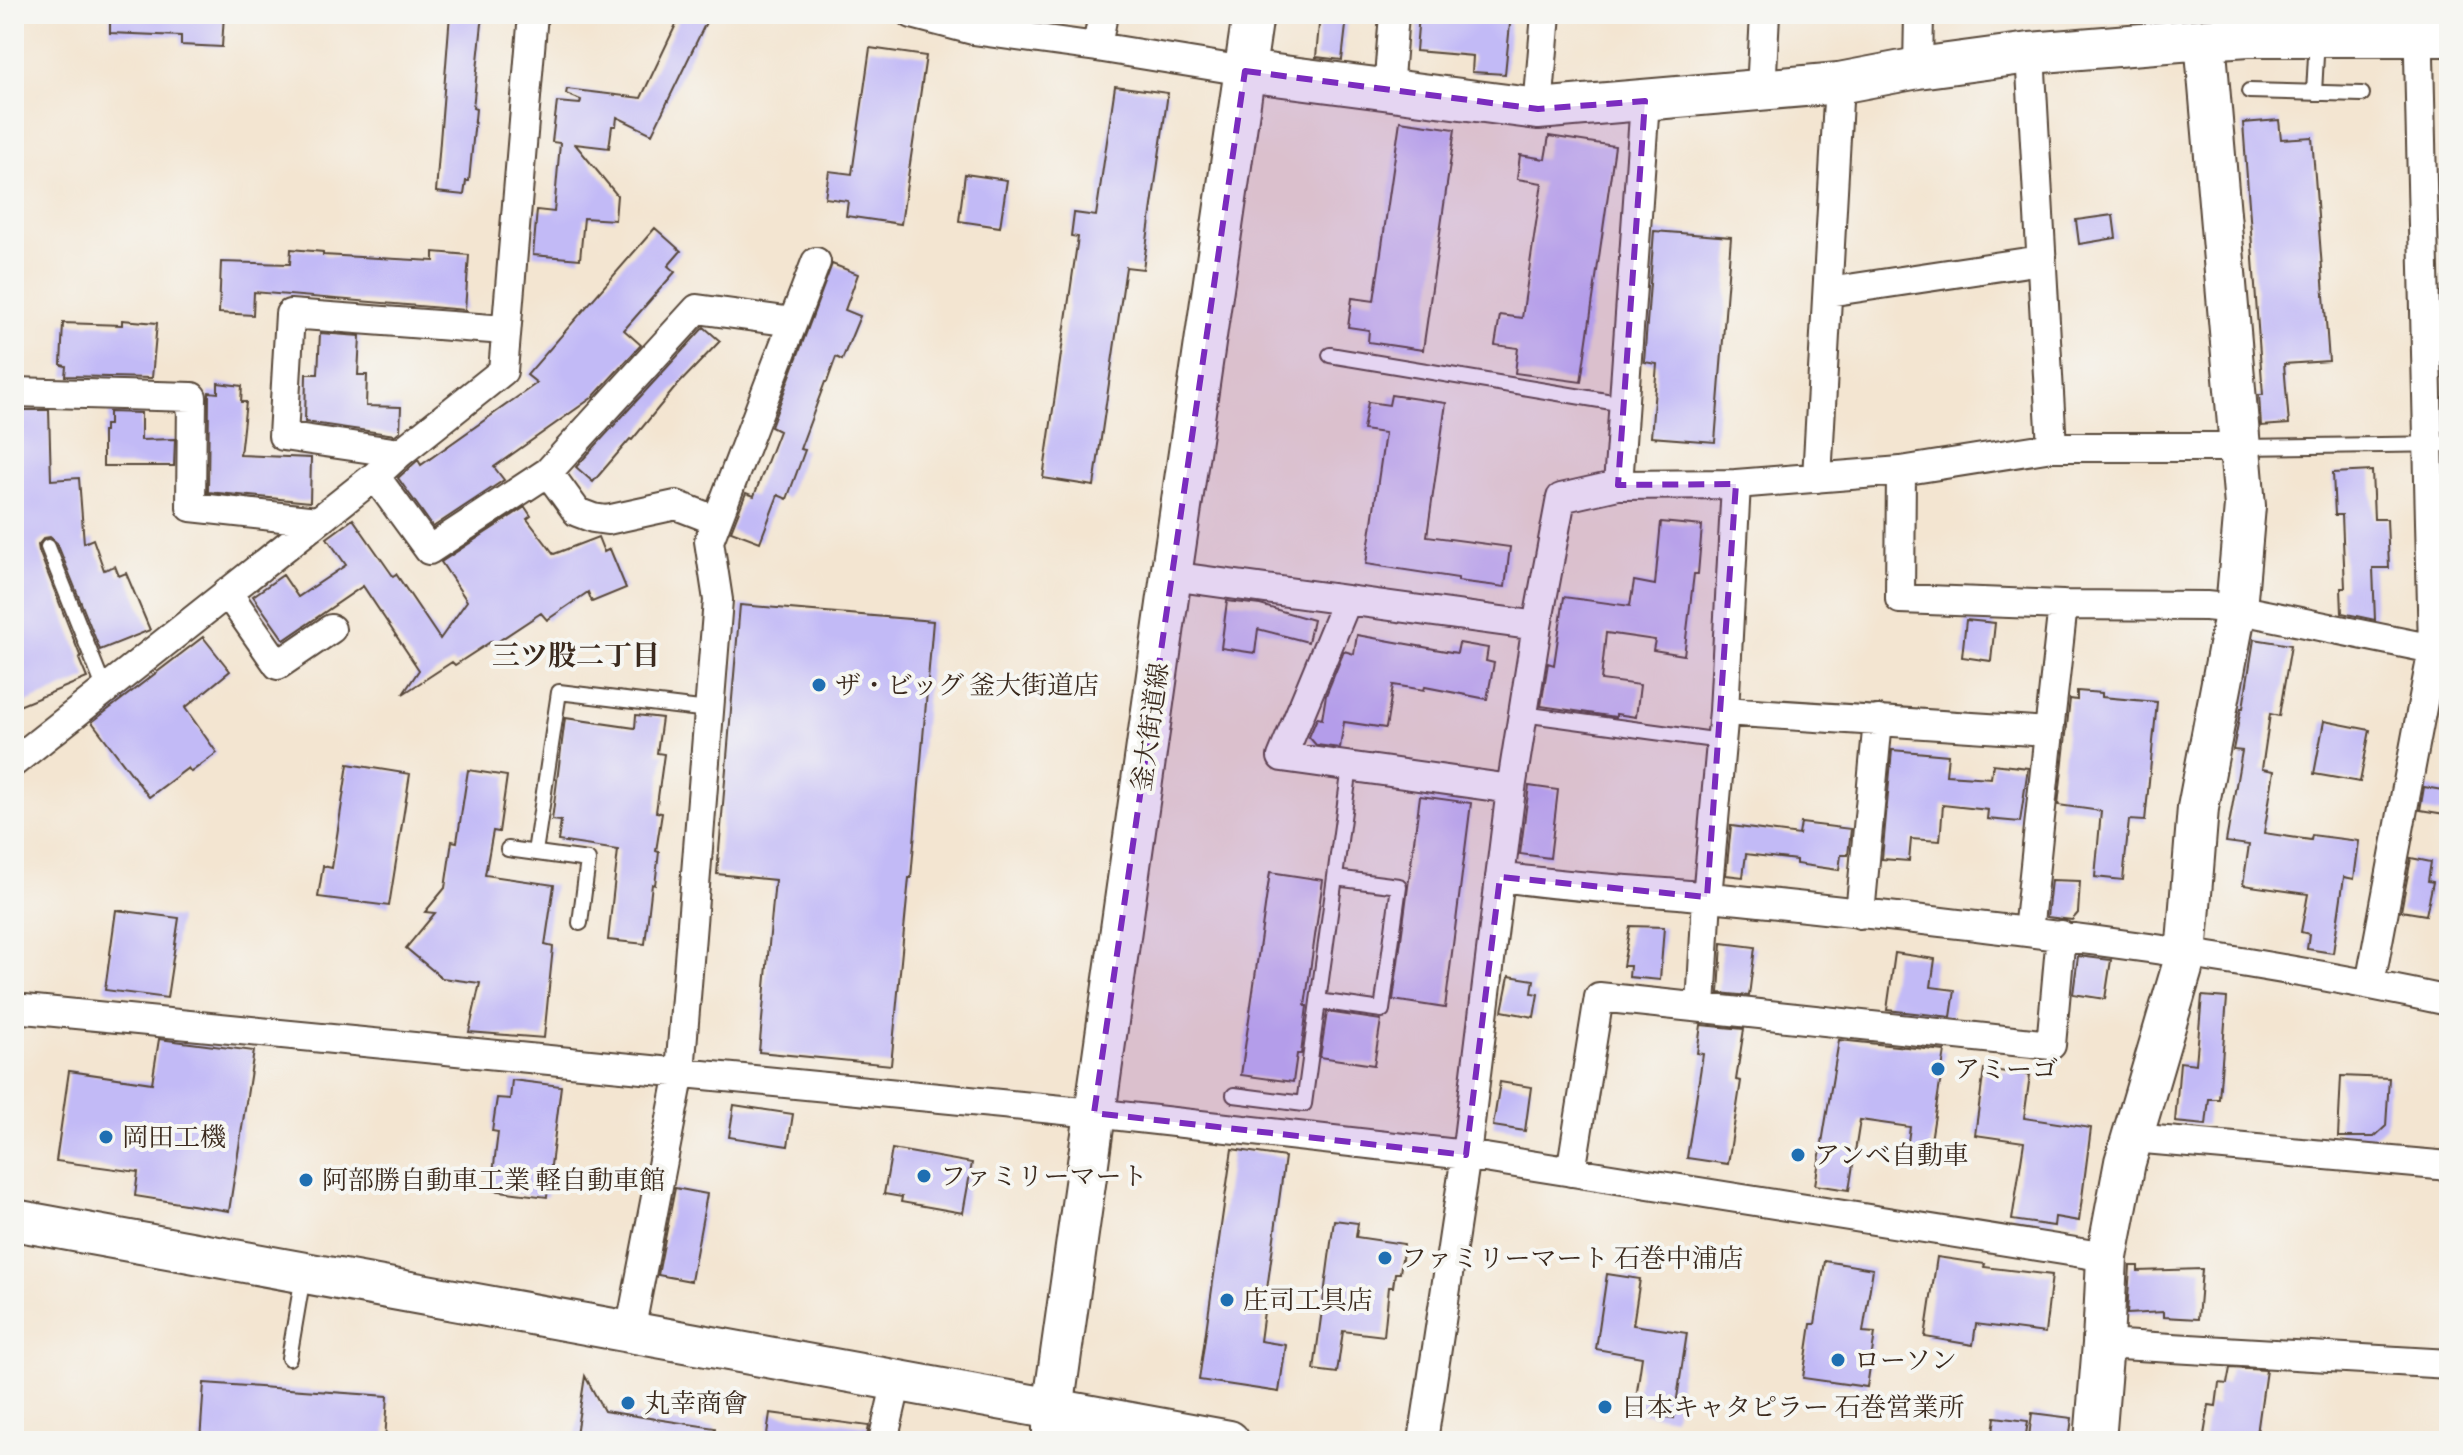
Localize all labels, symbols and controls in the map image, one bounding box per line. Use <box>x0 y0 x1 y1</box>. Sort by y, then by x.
district label: 三ツ股二丁目 <box>492 639 660 674</box>
street label: 釜大街道線 <box>1126 661 1176 794</box>
place label: ザ・ビッグ 釜大街道店 <box>835 670 1099 702</box>
marker: ザ・ビッグ 釜大街道店 <box>810 676 828 694</box>
place label: アミーゴ <box>1954 1054 2058 1086</box>
marker: アミーゴ <box>1929 1060 1947 1078</box>
place label: 岡田工機 <box>122 1122 226 1154</box>
marker: 岡田工機 <box>97 1128 115 1146</box>
place label: アンベ自動車 <box>1814 1140 1969 1172</box>
marker: アンベ自動車 <box>1789 1146 1807 1164</box>
place label: ファミリーマート <box>940 1161 1147 1193</box>
place label: 阿部勝自動車工業 軽自動車館 <box>322 1165 665 1197</box>
marker: ファミリーマート <box>915 1167 933 1185</box>
marker: 阿部勝自動車工業 軽自動車館 <box>297 1171 315 1189</box>
place label: ファミリーマート 石巻中浦店 <box>1401 1243 1744 1275</box>
marker: ファミリーマート 石巻中浦店 <box>1376 1249 1394 1267</box>
place label: 庄司工具店 <box>1243 1285 1373 1317</box>
marker: 庄司工具店 <box>1218 1291 1236 1309</box>
place label: ローソン <box>1854 1345 1957 1377</box>
marker: ローソン <box>1829 1351 1847 1369</box>
place label: 丸幸商會 <box>644 1388 748 1420</box>
place label: 日本キャタピラー 石巻営業所 <box>1621 1392 1964 1424</box>
marker: 丸幸商會 <box>619 1394 637 1412</box>
marker: 日本キャタピラー 石巻営業所 <box>1596 1398 1614 1416</box>

